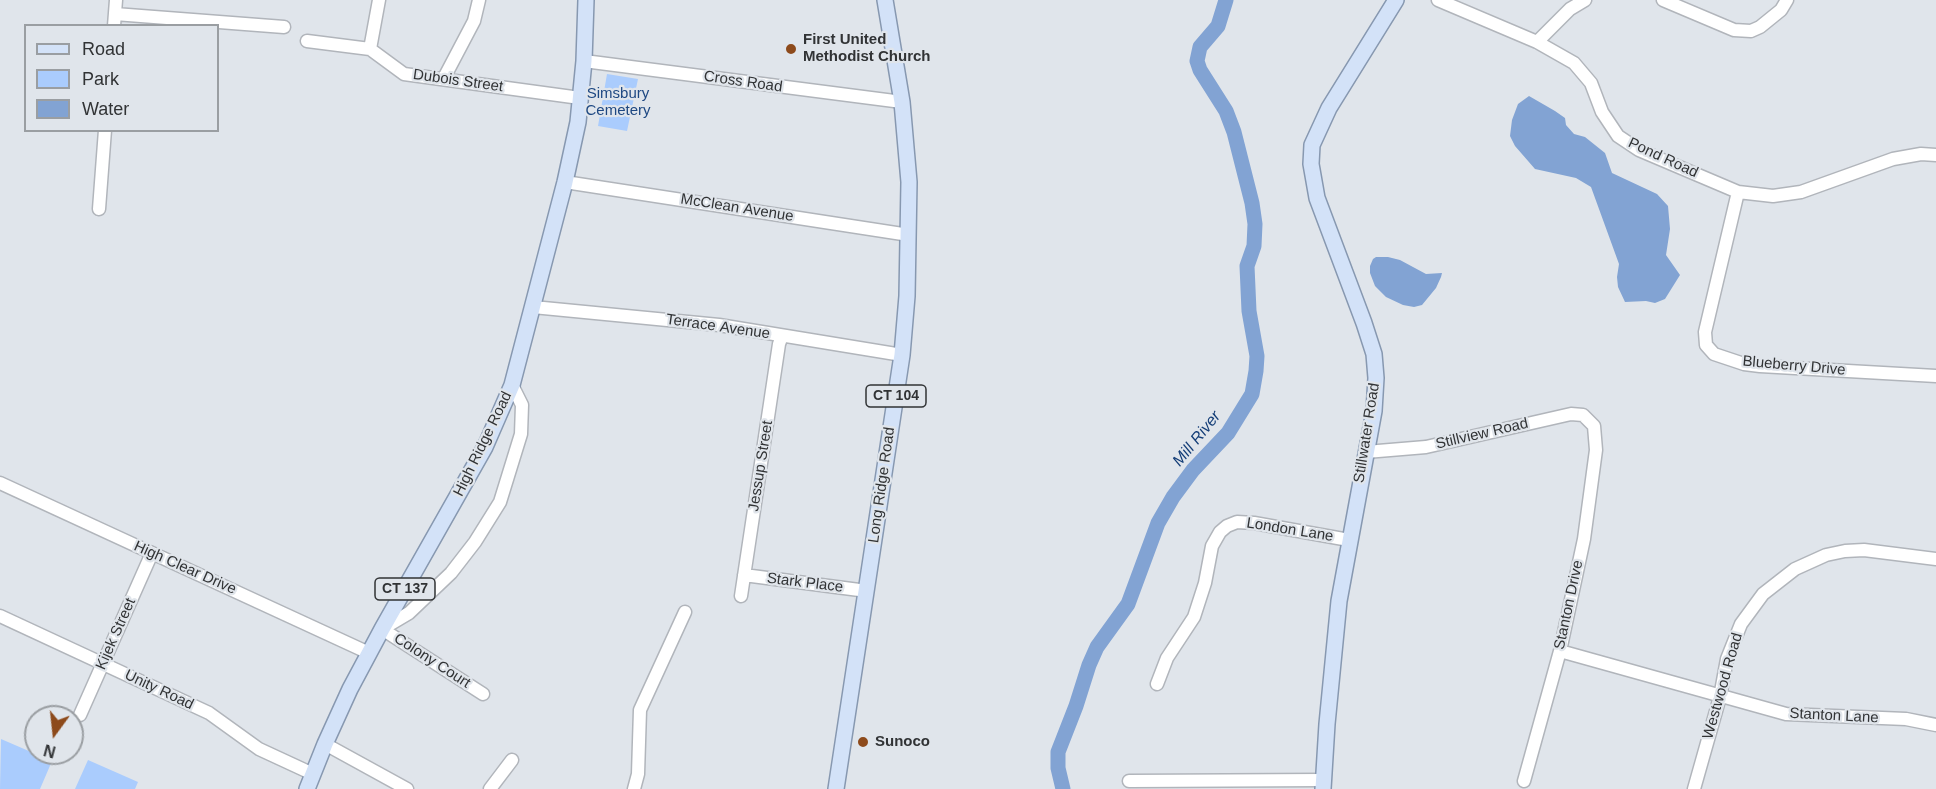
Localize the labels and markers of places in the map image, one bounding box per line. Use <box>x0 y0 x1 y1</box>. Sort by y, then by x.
place label: First United Methodist Church <box>803 31 930 66</box>
marker: First United Methodist Church <box>784 42 798 56</box>
place label: Sunoco <box>875 733 930 751</box>
marker: Sunoco <box>856 735 870 749</box>

